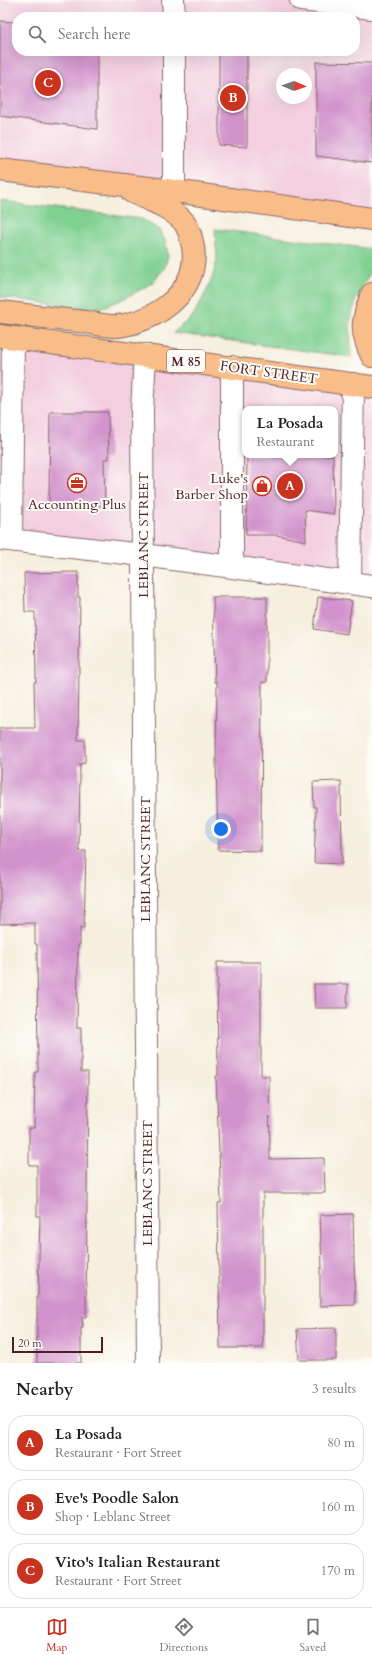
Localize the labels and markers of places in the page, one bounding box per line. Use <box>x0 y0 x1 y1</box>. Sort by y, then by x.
pin: C <box>35 68 61 98</box>
pin: B <box>220 83 246 113</box>
place label: Luke's Barber Shop <box>175 469 248 504</box>
pin: A <box>277 471 303 501</box>
office icon: Accounting Plus <box>66 472 88 494</box>
shop icon: Luke's Barber Shop <box>251 475 273 497</box>
place label: Accounting Plus <box>28 495 126 514</box>

